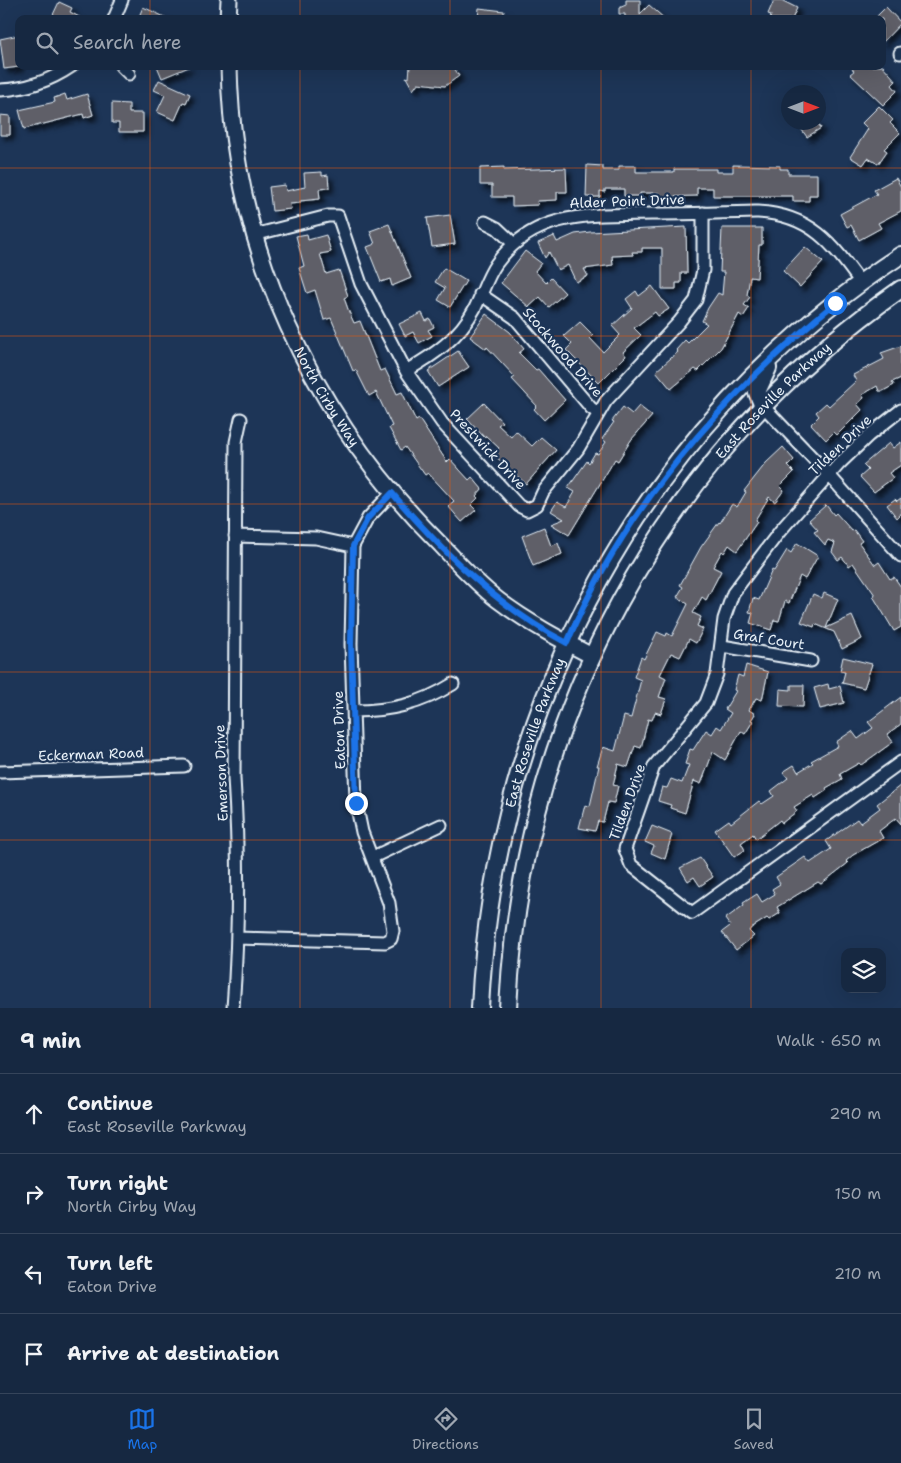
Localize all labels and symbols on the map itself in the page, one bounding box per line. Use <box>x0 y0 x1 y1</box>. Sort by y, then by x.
north arrow <box>781 85 826 130</box>
street label: Alder Point Drive <box>569 190 685 212</box>
route start <box>824 292 847 315</box>
street label: Stockwood Drive <box>519 303 607 401</box>
street label: East Roseville Parkway <box>711 338 835 463</box>
street label: North Cirby Way <box>290 344 364 450</box>
street label: Prestwick Drive <box>446 405 530 493</box>
street label: Tilden Drive <box>805 411 875 479</box>
street label: Graf Court <box>732 624 806 654</box>
street label: East Roseville Parkway <box>501 655 569 810</box>
street label: Eaton Drive <box>329 690 349 770</box>
street label: Emerson Drive <box>210 724 232 822</box>
street label: Eckerman Road <box>38 743 144 765</box>
street label: Tilden Drive <box>605 761 649 843</box>
route end <box>345 792 368 815</box>

